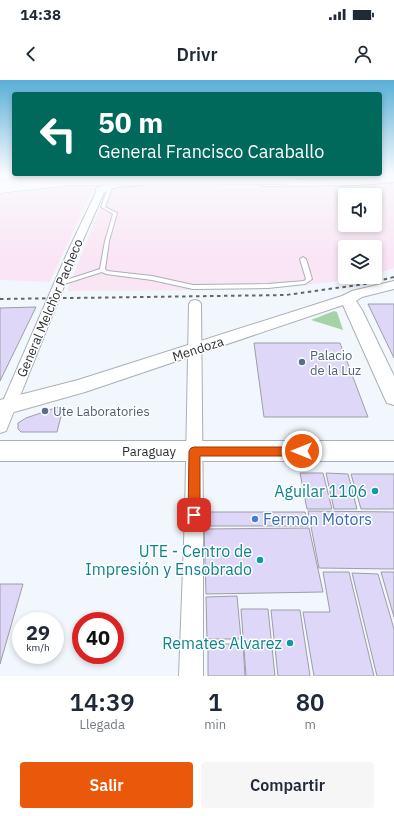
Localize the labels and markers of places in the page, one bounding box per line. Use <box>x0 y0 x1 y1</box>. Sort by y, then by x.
place label: Palacio de la Luz <box>310 347 361 379</box>
marker: Palacio de la Luz <box>297 357 307 367</box>
place label: Ute Laboratories <box>53 403 150 420</box>
marker: Ute Laboratories <box>40 406 50 416</box>
place label: Aguilar 1106 <box>274 481 367 501</box>
marker: Aguilar 1106 <box>370 486 380 496</box>
pin <box>177 498 211 532</box>
place label: Fermon Motors <box>263 509 372 529</box>
marker: Fermon Motors <box>250 514 260 524</box>
place label: UTE - Centro de Impresión y Ensobrado <box>85 541 252 579</box>
marker: UTE - Centro de Impresión y Ensobrado <box>255 555 265 565</box>
place label: Remates Alvarez <box>162 633 282 653</box>
marker: Remates Alvarez <box>285 638 295 648</box>

